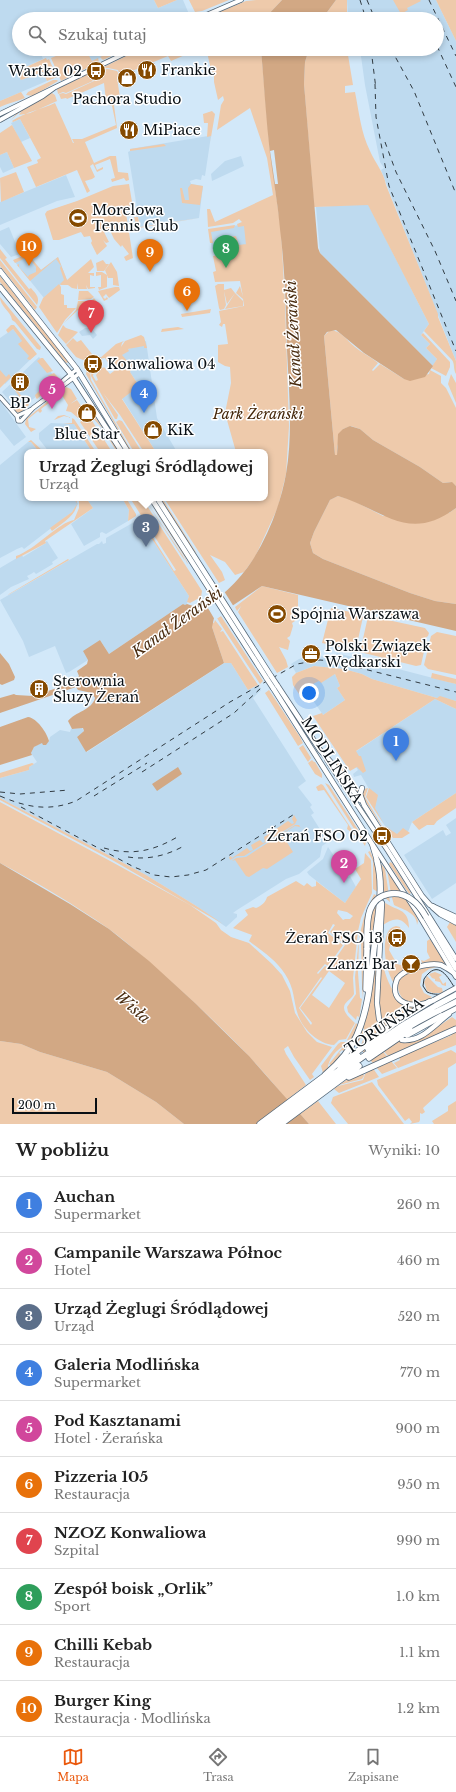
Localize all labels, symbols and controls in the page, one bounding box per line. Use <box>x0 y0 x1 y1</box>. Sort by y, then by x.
search box <box>12 12 444 56</box>
icon: search <box>26 23 48 45</box>
text: Szukaj tutaj <box>58 25 147 44</box>
restaurant icon: Frankie <box>136 59 158 81</box>
bus stop icon: Wartka 02 <box>85 60 107 82</box>
place label: Frankie <box>161 61 216 79</box>
place label: Wartka 02 <box>7 62 82 80</box>
shop icon: Pachora Studio <box>116 67 138 89</box>
place label: Pachora Studio <box>73 90 181 108</box>
restaurant icon: MiPiace <box>118 119 140 141</box>
place label: MiPiace <box>143 121 201 139</box>
place label: Morelowa Tennis Club <box>92 201 179 235</box>
sports icon: Morelowa Tennis Club <box>67 207 89 229</box>
pin: 10 <box>16 233 42 266</box>
pin: 8 <box>213 235 239 268</box>
pin: 9 <box>137 239 163 272</box>
pin: 6 <box>174 278 200 311</box>
water label: Kanał Żerański <box>281 279 305 389</box>
pin: 7 <box>78 300 104 333</box>
bus stop icon: Konwaliowa 04 <box>82 353 104 375</box>
place label: Konwaliowa 04 <box>107 355 215 373</box>
building icon: BP <box>9 371 31 393</box>
pin: 5 <box>39 376 65 409</box>
pin: 4 <box>131 380 157 413</box>
place label: BP <box>10 394 31 412</box>
shop icon: Blue Star <box>76 402 98 424</box>
park label: Park Żerański <box>212 404 303 423</box>
shop icon: KiK <box>142 419 164 441</box>
place label: KiK <box>167 421 195 439</box>
place label: Blue Star <box>54 425 120 443</box>
popup <box>24 449 268 501</box>
text: Urząd Żeglugi Śródlądowej <box>39 457 253 476</box>
text: Urząd <box>39 476 79 493</box>
pin: 3 <box>133 514 159 547</box>
water label: Kanał Żerański <box>127 582 227 662</box>
sports icon: Spójnia Warszawa <box>266 603 288 625</box>
place label: Spójnia Warszawa <box>291 605 419 623</box>
place label: Polski Związek Wędkarski <box>324 637 431 671</box>
office icon: Polski Związek Wędkarski <box>300 643 322 665</box>
place label: Sterownia Śluzy Żerań <box>53 672 140 706</box>
building icon: Sterownia Śluzy Żerań <box>28 678 50 700</box>
your location <box>299 683 319 703</box>
street label: MODLIŃSKA <box>297 713 368 807</box>
pin: 1 <box>383 728 409 761</box>
bus stop icon: Żerań FSO 02 <box>371 825 393 847</box>
place label: Żerań FSO 02 <box>267 827 368 845</box>
pin: 2 <box>331 850 357 883</box>
bus stop icon: Żerań FSO 13 <box>386 927 408 949</box>
place label: Żerań FSO 13 <box>286 929 383 947</box>
bar icon: Zanzi Bar <box>400 953 422 975</box>
place label: Zanzi Bar <box>327 955 397 973</box>
water label: Wisła <box>112 987 154 1027</box>
street label: TORUŃSKA <box>341 993 427 1058</box>
scale bar <box>12 1096 97 1115</box>
text: 200 m <box>18 1098 55 1112</box>
text: W pobliżu <box>16 1140 109 1161</box>
text: Wyniki: 10 <box>369 1142 440 1159</box>
text: Auchan <box>54 1187 115 1206</box>
text: 1 <box>26 1196 32 1213</box>
text: 260 m <box>397 1196 440 1213</box>
text: Supermarket <box>54 1206 141 1223</box>
text: Campanile Warszawa Północ <box>54 1243 282 1262</box>
text: 2 <box>25 1252 33 1269</box>
text: 460 m <box>397 1252 440 1269</box>
text: Hotel <box>54 1262 91 1279</box>
text: Urząd Żeglugi Śródlądowej <box>54 1299 269 1318</box>
text: 3 <box>25 1308 33 1325</box>
text: 520 m <box>398 1308 440 1325</box>
text: Urząd <box>54 1318 94 1335</box>
text: Galeria Modlińska <box>54 1355 200 1374</box>
text: 4 <box>25 1364 33 1381</box>
text: 770 m <box>400 1364 440 1381</box>
text: Supermarket <box>54 1374 141 1391</box>
text: Pod Kasztanami <box>54 1411 181 1430</box>
text: 5 <box>25 1420 33 1437</box>
text: 900 m <box>395 1420 440 1437</box>
text: Hotel · Żerańska <box>54 1430 163 1447</box>
text: Pizzeria 105 <box>54 1467 148 1486</box>
text: 6 <box>25 1476 33 1493</box>
text: 950 m <box>397 1476 440 1493</box>
text: Restauracja <box>54 1486 130 1503</box>
text: NZOZ Konwaliowa <box>54 1523 206 1542</box>
text: 7 <box>26 1532 32 1549</box>
text: 990 m <box>396 1532 440 1549</box>
text: Szpital <box>54 1542 99 1559</box>
text: Zespół boisk „Orlik” <box>54 1579 213 1598</box>
text: 8 <box>25 1588 33 1605</box>
text: 1.0 km <box>396 1588 440 1605</box>
text: Sport <box>54 1598 91 1615</box>
text: Chilli Kebab <box>54 1635 152 1654</box>
text: 9 <box>25 1644 33 1661</box>
text: 1.1 km <box>399 1644 440 1661</box>
text: Restauracja <box>54 1654 130 1671</box>
text: Burger King <box>54 1691 151 1710</box>
text: 10 <box>21 1700 37 1717</box>
text: 1.2 km <box>397 1700 440 1717</box>
text: Restauracja · Modlińska <box>54 1710 211 1727</box>
tab: Mapa <box>57 1746 89 1784</box>
tab: Trasa <box>203 1746 234 1784</box>
tab: Zapisane <box>348 1746 399 1784</box>

